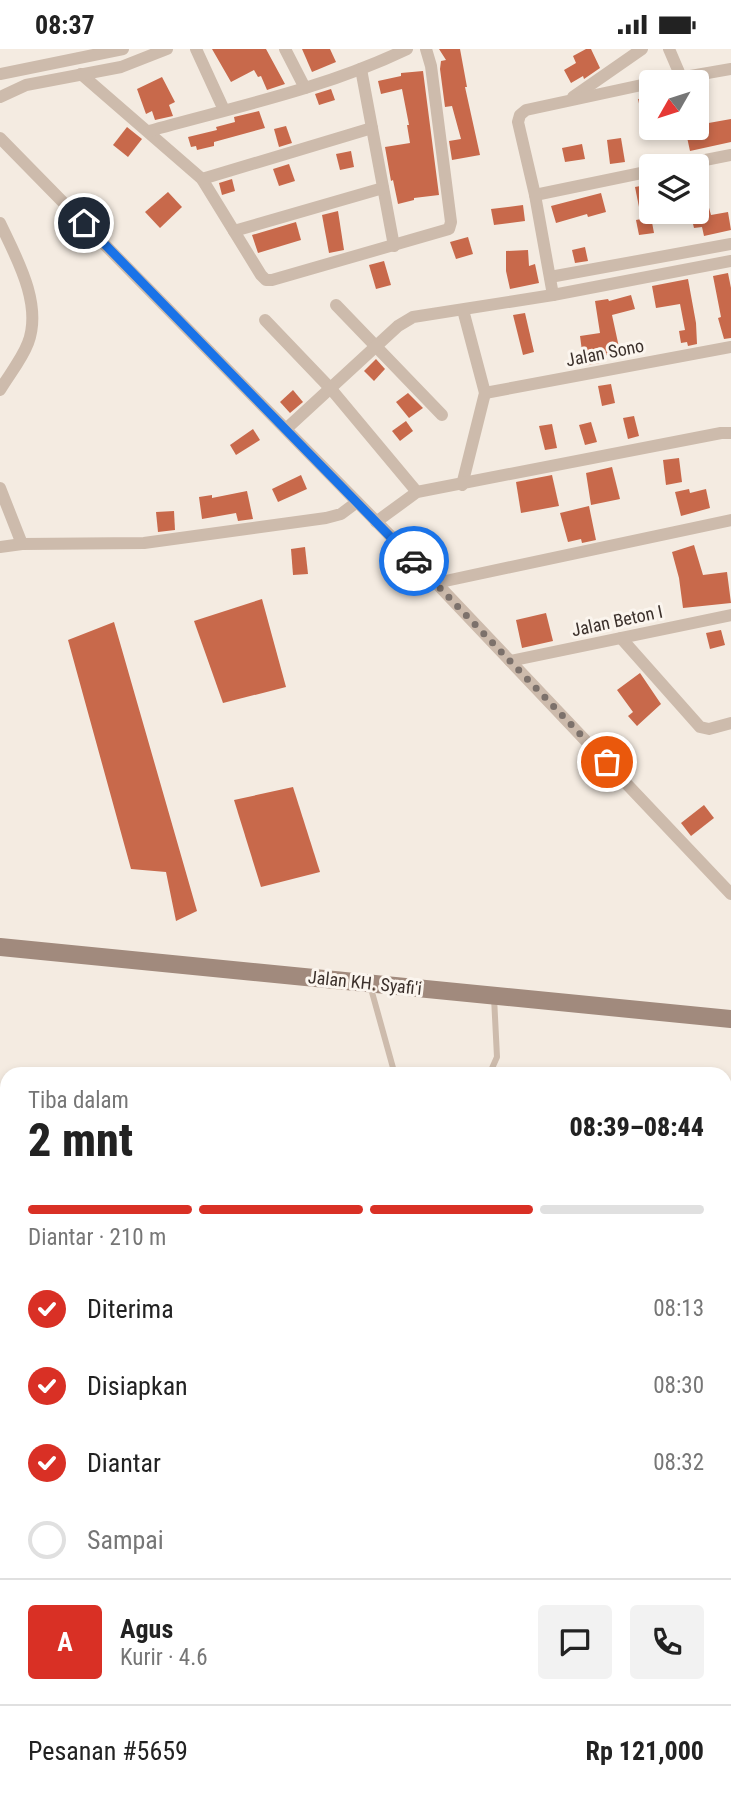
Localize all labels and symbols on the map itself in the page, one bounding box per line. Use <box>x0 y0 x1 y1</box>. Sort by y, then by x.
north arrow <box>639 70 709 140</box>
pin <box>54 193 114 253</box>
street label: Jalan Sono <box>564 335 646 370</box>
courier <box>379 526 449 596</box>
street label: Jalan Beton I <box>569 601 664 640</box>
pin <box>577 732 637 792</box>
street label: Jalan KH. Syafi'i <box>307 966 423 999</box>

